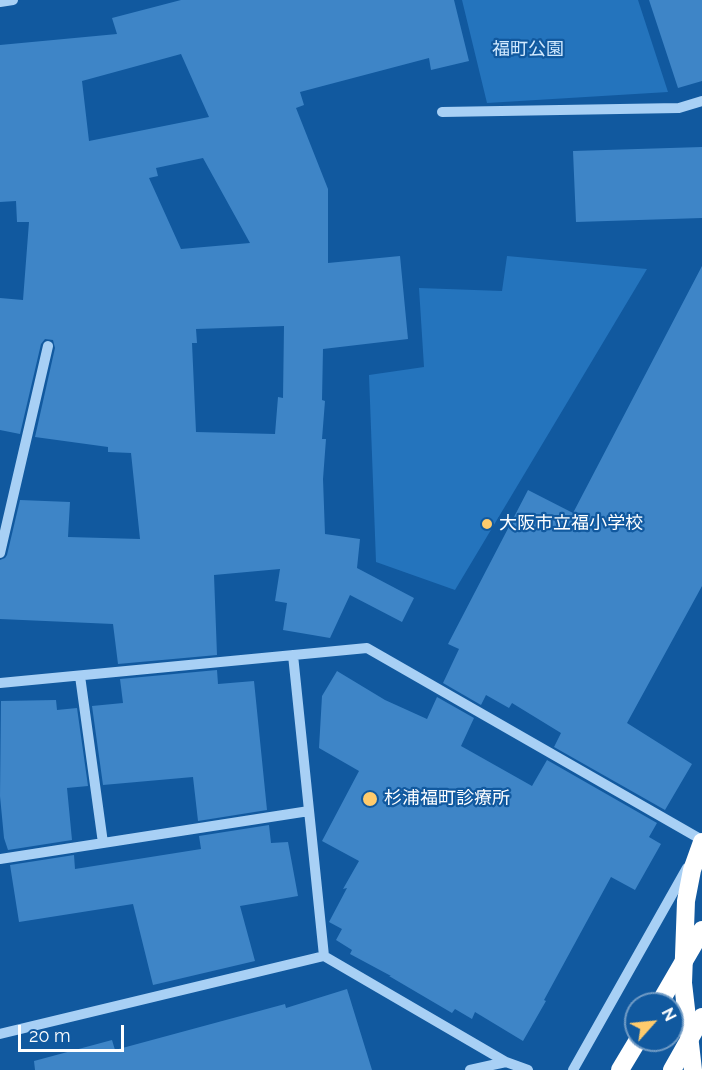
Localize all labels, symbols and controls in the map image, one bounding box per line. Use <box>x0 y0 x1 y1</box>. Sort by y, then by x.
park label: 福町公園 <box>492 39 564 61</box>
place label: 大阪市立福小学校 <box>499 513 643 535</box>
marker: 大阪市立福小学校 <box>480 517 494 531</box>
place label: 杉浦福町診療所 <box>384 788 510 810</box>
marker: 杉浦福町診療所 <box>361 790 379 808</box>
north arrow <box>624 992 684 1052</box>
text: N <box>657 1005 680 1024</box>
scale bar <box>21 1013 128 1051</box>
text: 20 m <box>29 1025 71 1046</box>

